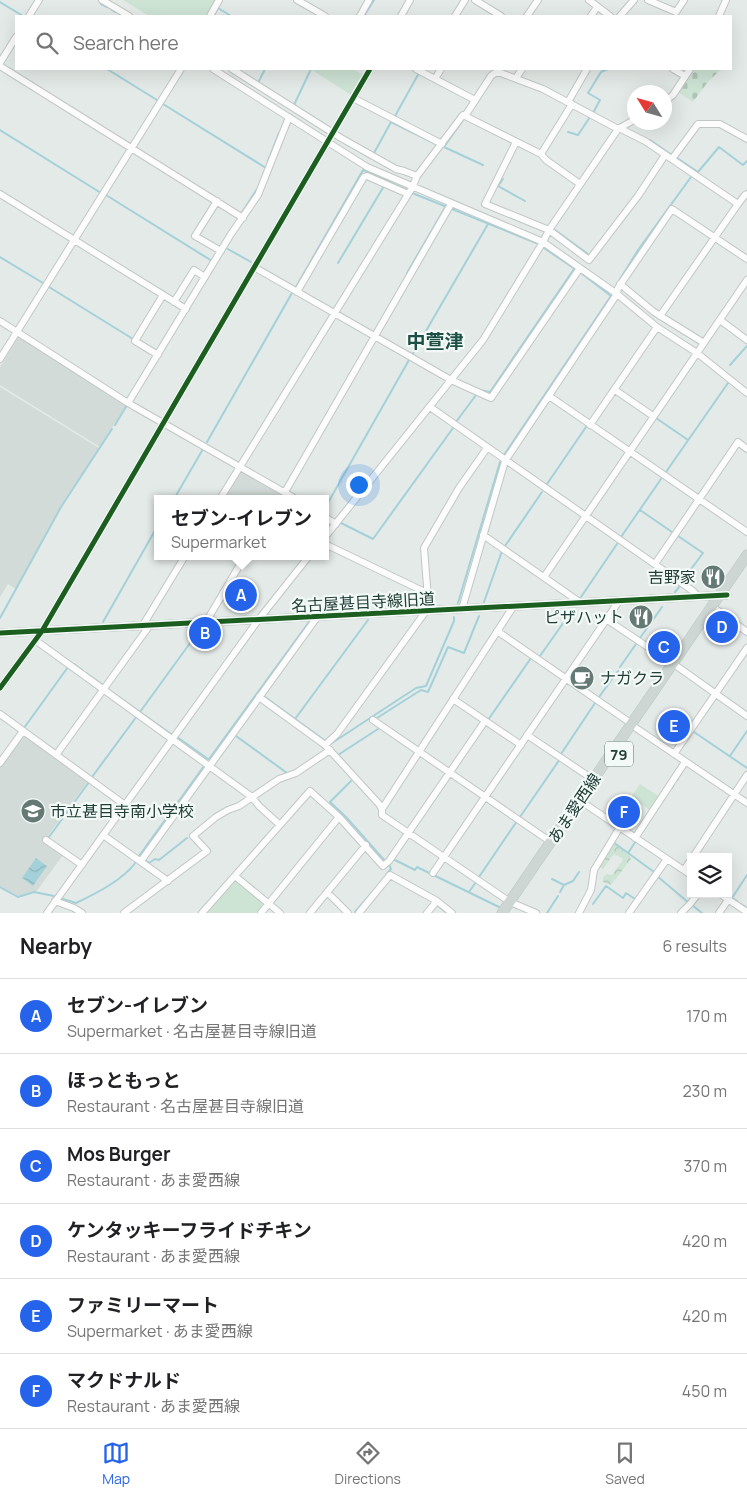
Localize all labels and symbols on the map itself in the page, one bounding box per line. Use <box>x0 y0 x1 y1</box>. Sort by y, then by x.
north arrow <box>627 85 672 130</box>
district label: 中萱津 <box>406 328 464 354</box>
your location <box>346 472 372 498</box>
restaurant icon: 吉野家 <box>700 564 726 590</box>
place label: 吉野家 <box>648 566 696 588</box>
pin: A <box>225 576 257 614</box>
street label: 名古屋甚目寺線旧道 <box>291 587 435 617</box>
restaurant icon: ピザハット <box>628 604 654 630</box>
place label: ピザハット <box>544 606 624 628</box>
pin: D <box>706 608 738 646</box>
pin: B <box>189 614 221 652</box>
pin: C <box>648 628 680 666</box>
cafe icon: ナガクラ <box>569 665 595 691</box>
place label: ナガクラ <box>600 667 664 689</box>
pin: E <box>658 707 690 745</box>
road number: 79 <box>605 742 633 766</box>
street label: あま愛西線 <box>543 769 605 847</box>
pin: F <box>608 793 640 831</box>
school or university icon: 市立甚目寺南小学校 <box>20 798 46 824</box>
place label: 市立甚目寺南小学校 <box>50 800 194 822</box>

